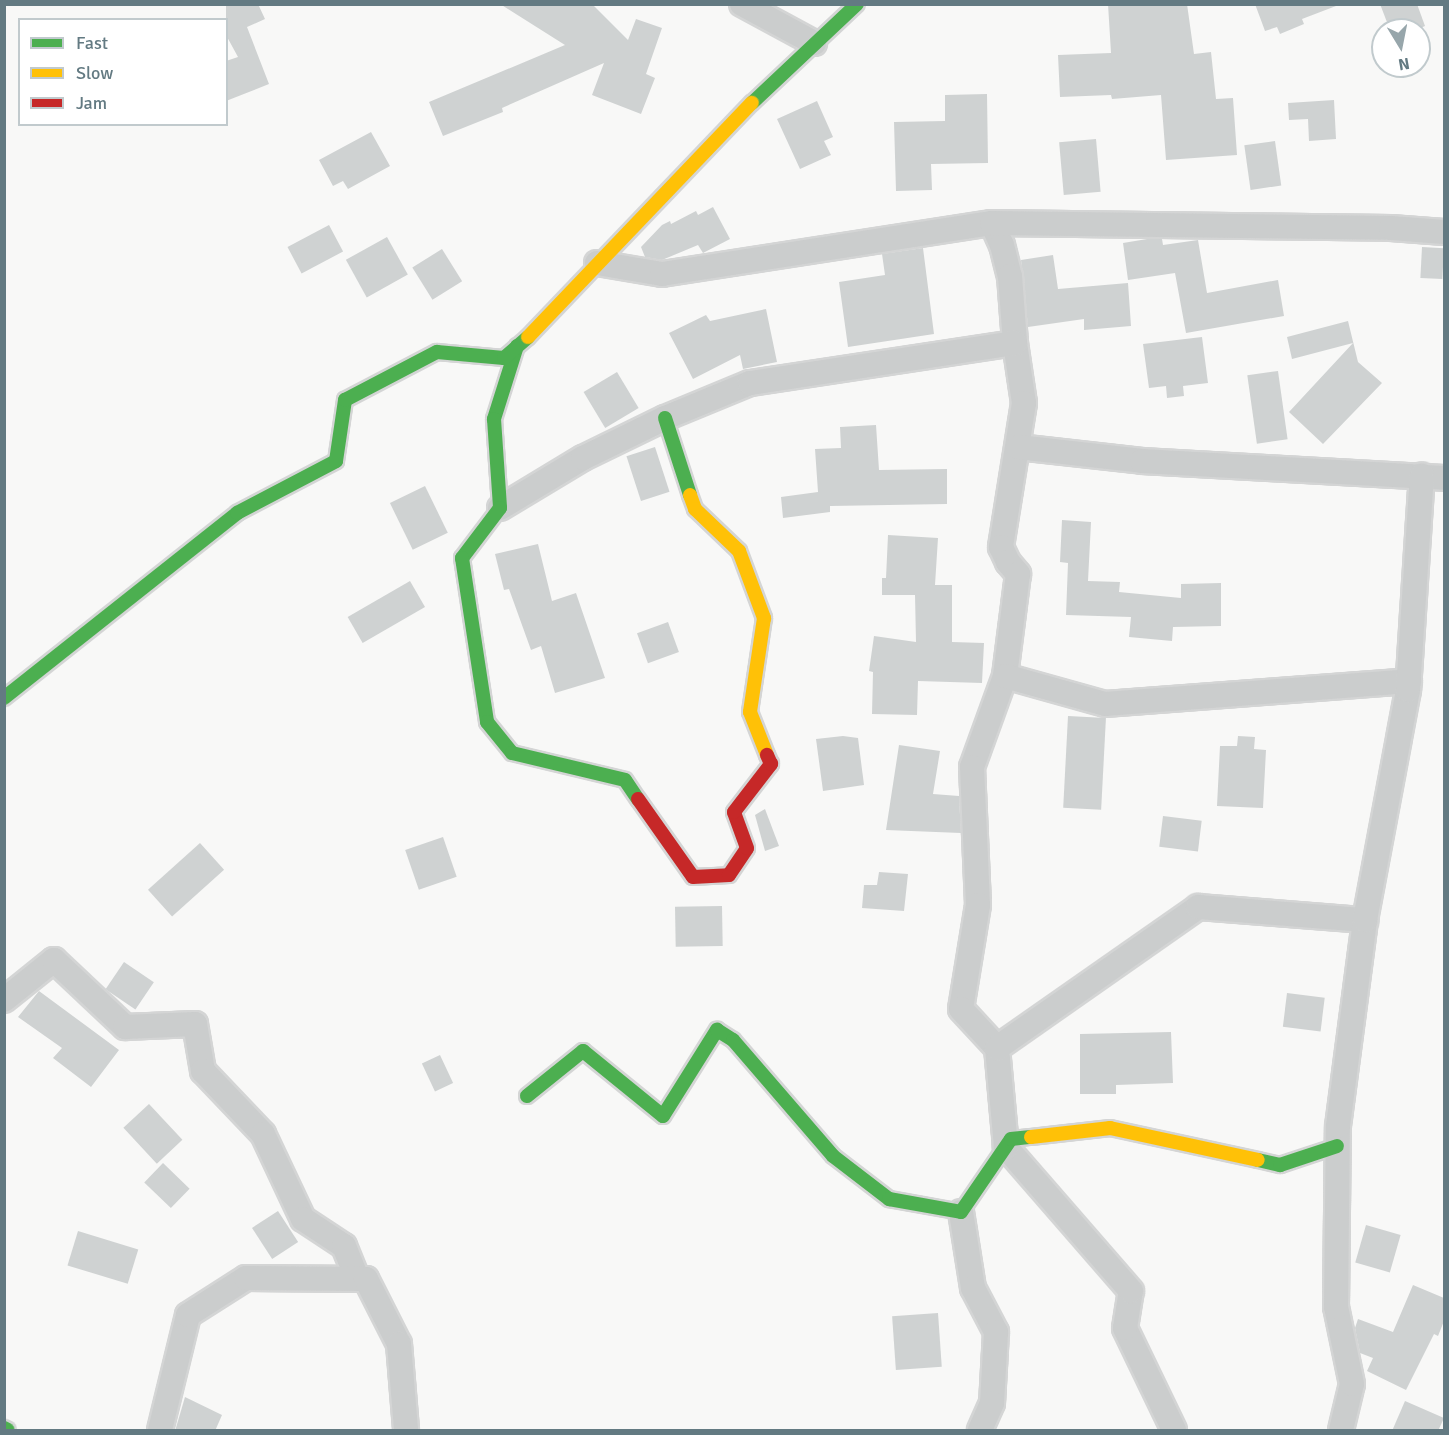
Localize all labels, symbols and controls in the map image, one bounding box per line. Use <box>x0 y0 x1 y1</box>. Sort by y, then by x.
legend <box>18 18 228 126</box>
north arrow <box>1371 18 1431 78</box>
text: Fast <box>76 32 108 54</box>
text: N <box>1397 53 1411 75</box>
text: Slow <box>76 62 113 84</box>
text: Jam <box>76 92 107 114</box>

